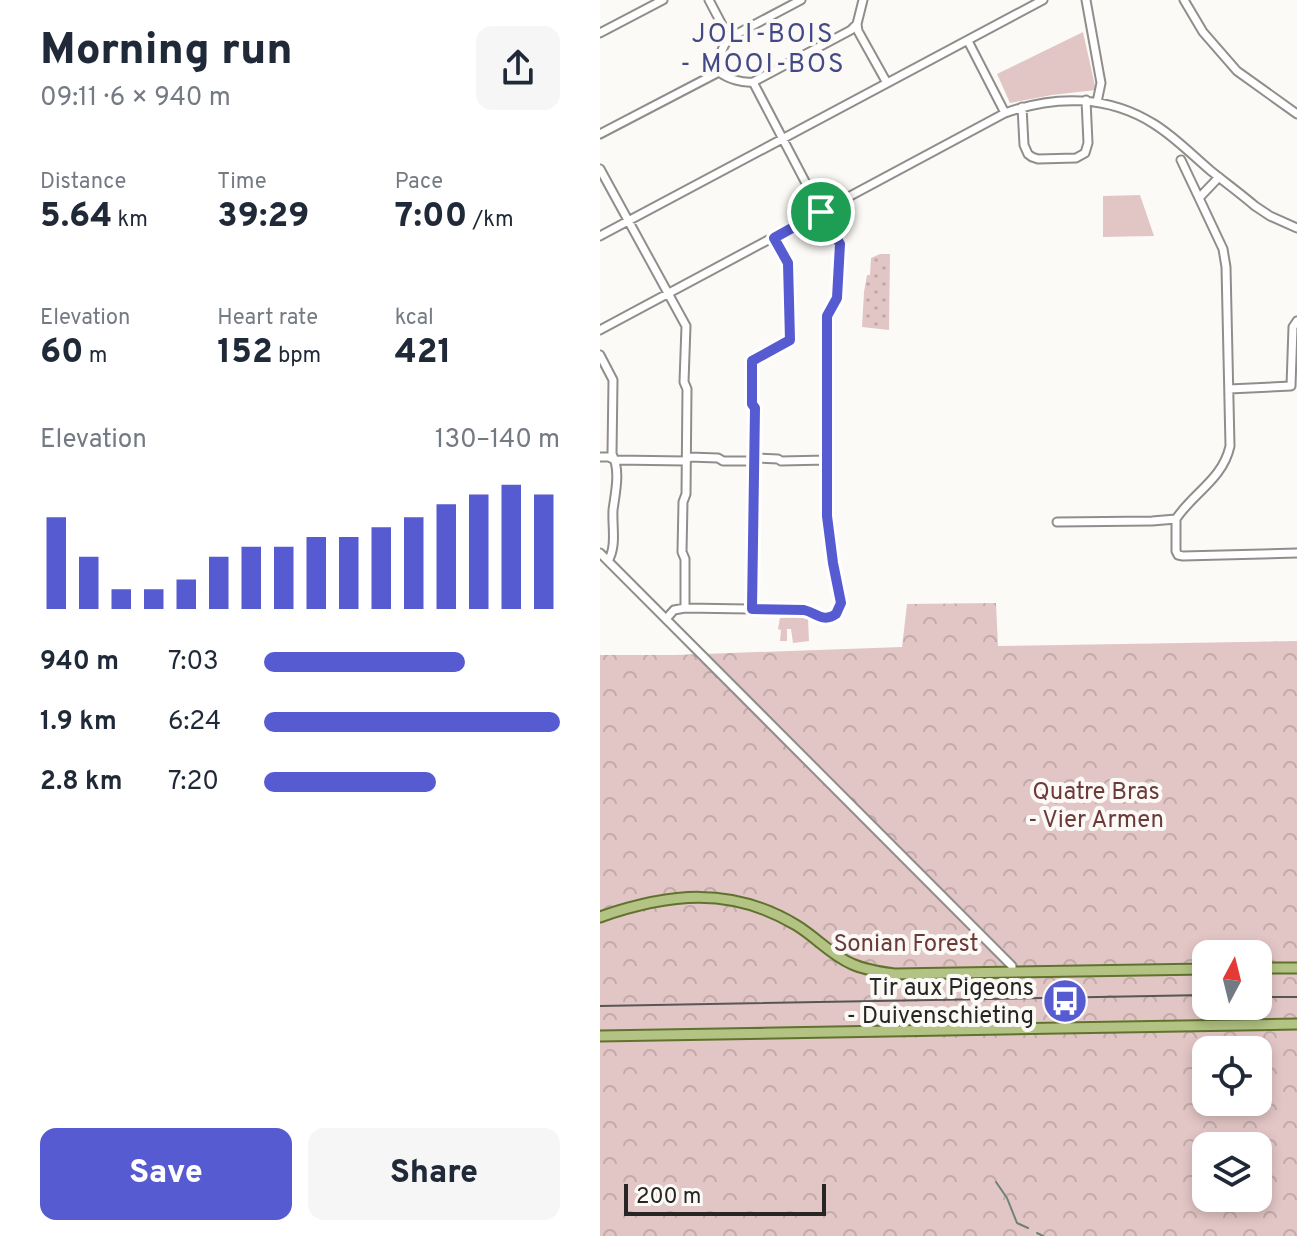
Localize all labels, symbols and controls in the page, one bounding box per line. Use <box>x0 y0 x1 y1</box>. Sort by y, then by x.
district label: JOLI-BOIS - MOOI-BOS <box>680 19 846 82</box>
text: Morning run <box>40 24 293 80</box>
button: share <box>476 26 560 110</box>
text: 09:11 · 6 × 940 m <box>40 82 231 115</box>
text: Distance <box>40 169 126 196</box>
text: Time <box>217 169 267 196</box>
text: Pace <box>395 169 443 196</box>
pin <box>787 178 855 246</box>
icon: arrive <box>799 190 843 234</box>
text: 5.64 <box>40 196 112 239</box>
text: 39:29 <box>217 196 309 239</box>
text: 7:00 <box>395 196 467 239</box>
text: km <box>112 207 148 234</box>
text: /km <box>467 207 514 234</box>
text: Elevation <box>40 305 130 332</box>
text: Heart rate <box>217 305 318 332</box>
text: kcal <box>395 305 434 332</box>
text: 60 <box>40 332 84 375</box>
text: 152 <box>217 332 273 375</box>
text: 421 <box>395 332 451 375</box>
text: m <box>84 343 107 370</box>
text: bpm <box>273 343 321 370</box>
text: Elevation <box>40 424 147 457</box>
text: 130–140 m <box>435 424 560 457</box>
text: 940 m <box>40 646 119 679</box>
text: 7:03 <box>168 646 219 679</box>
text: 1.9 km <box>40 706 117 739</box>
text: 6:24 <box>168 706 221 739</box>
text: 2.8 km <box>40 766 122 799</box>
text: 7:20 <box>168 766 219 799</box>
park label: Quatre Bras - Vier Armen <box>1028 778 1164 836</box>
park label: Sonian Forest <box>833 930 979 960</box>
north arrow <box>1192 940 1272 1020</box>
map controls <box>1192 940 1272 1212</box>
place label: Tir aux Pigeons - Duivenschieting <box>847 974 1034 1032</box>
bus stop icon: Tir aux Pigeons - Duivenschieting <box>1041 977 1089 1025</box>
button: locate <box>1192 1036 1272 1116</box>
button: Save <box>40 1128 292 1220</box>
button: Share <box>308 1128 560 1220</box>
button: layers <box>1192 1132 1272 1212</box>
scale bar <box>624 1180 826 1216</box>
text: 200 m <box>636 1184 701 1211</box>

